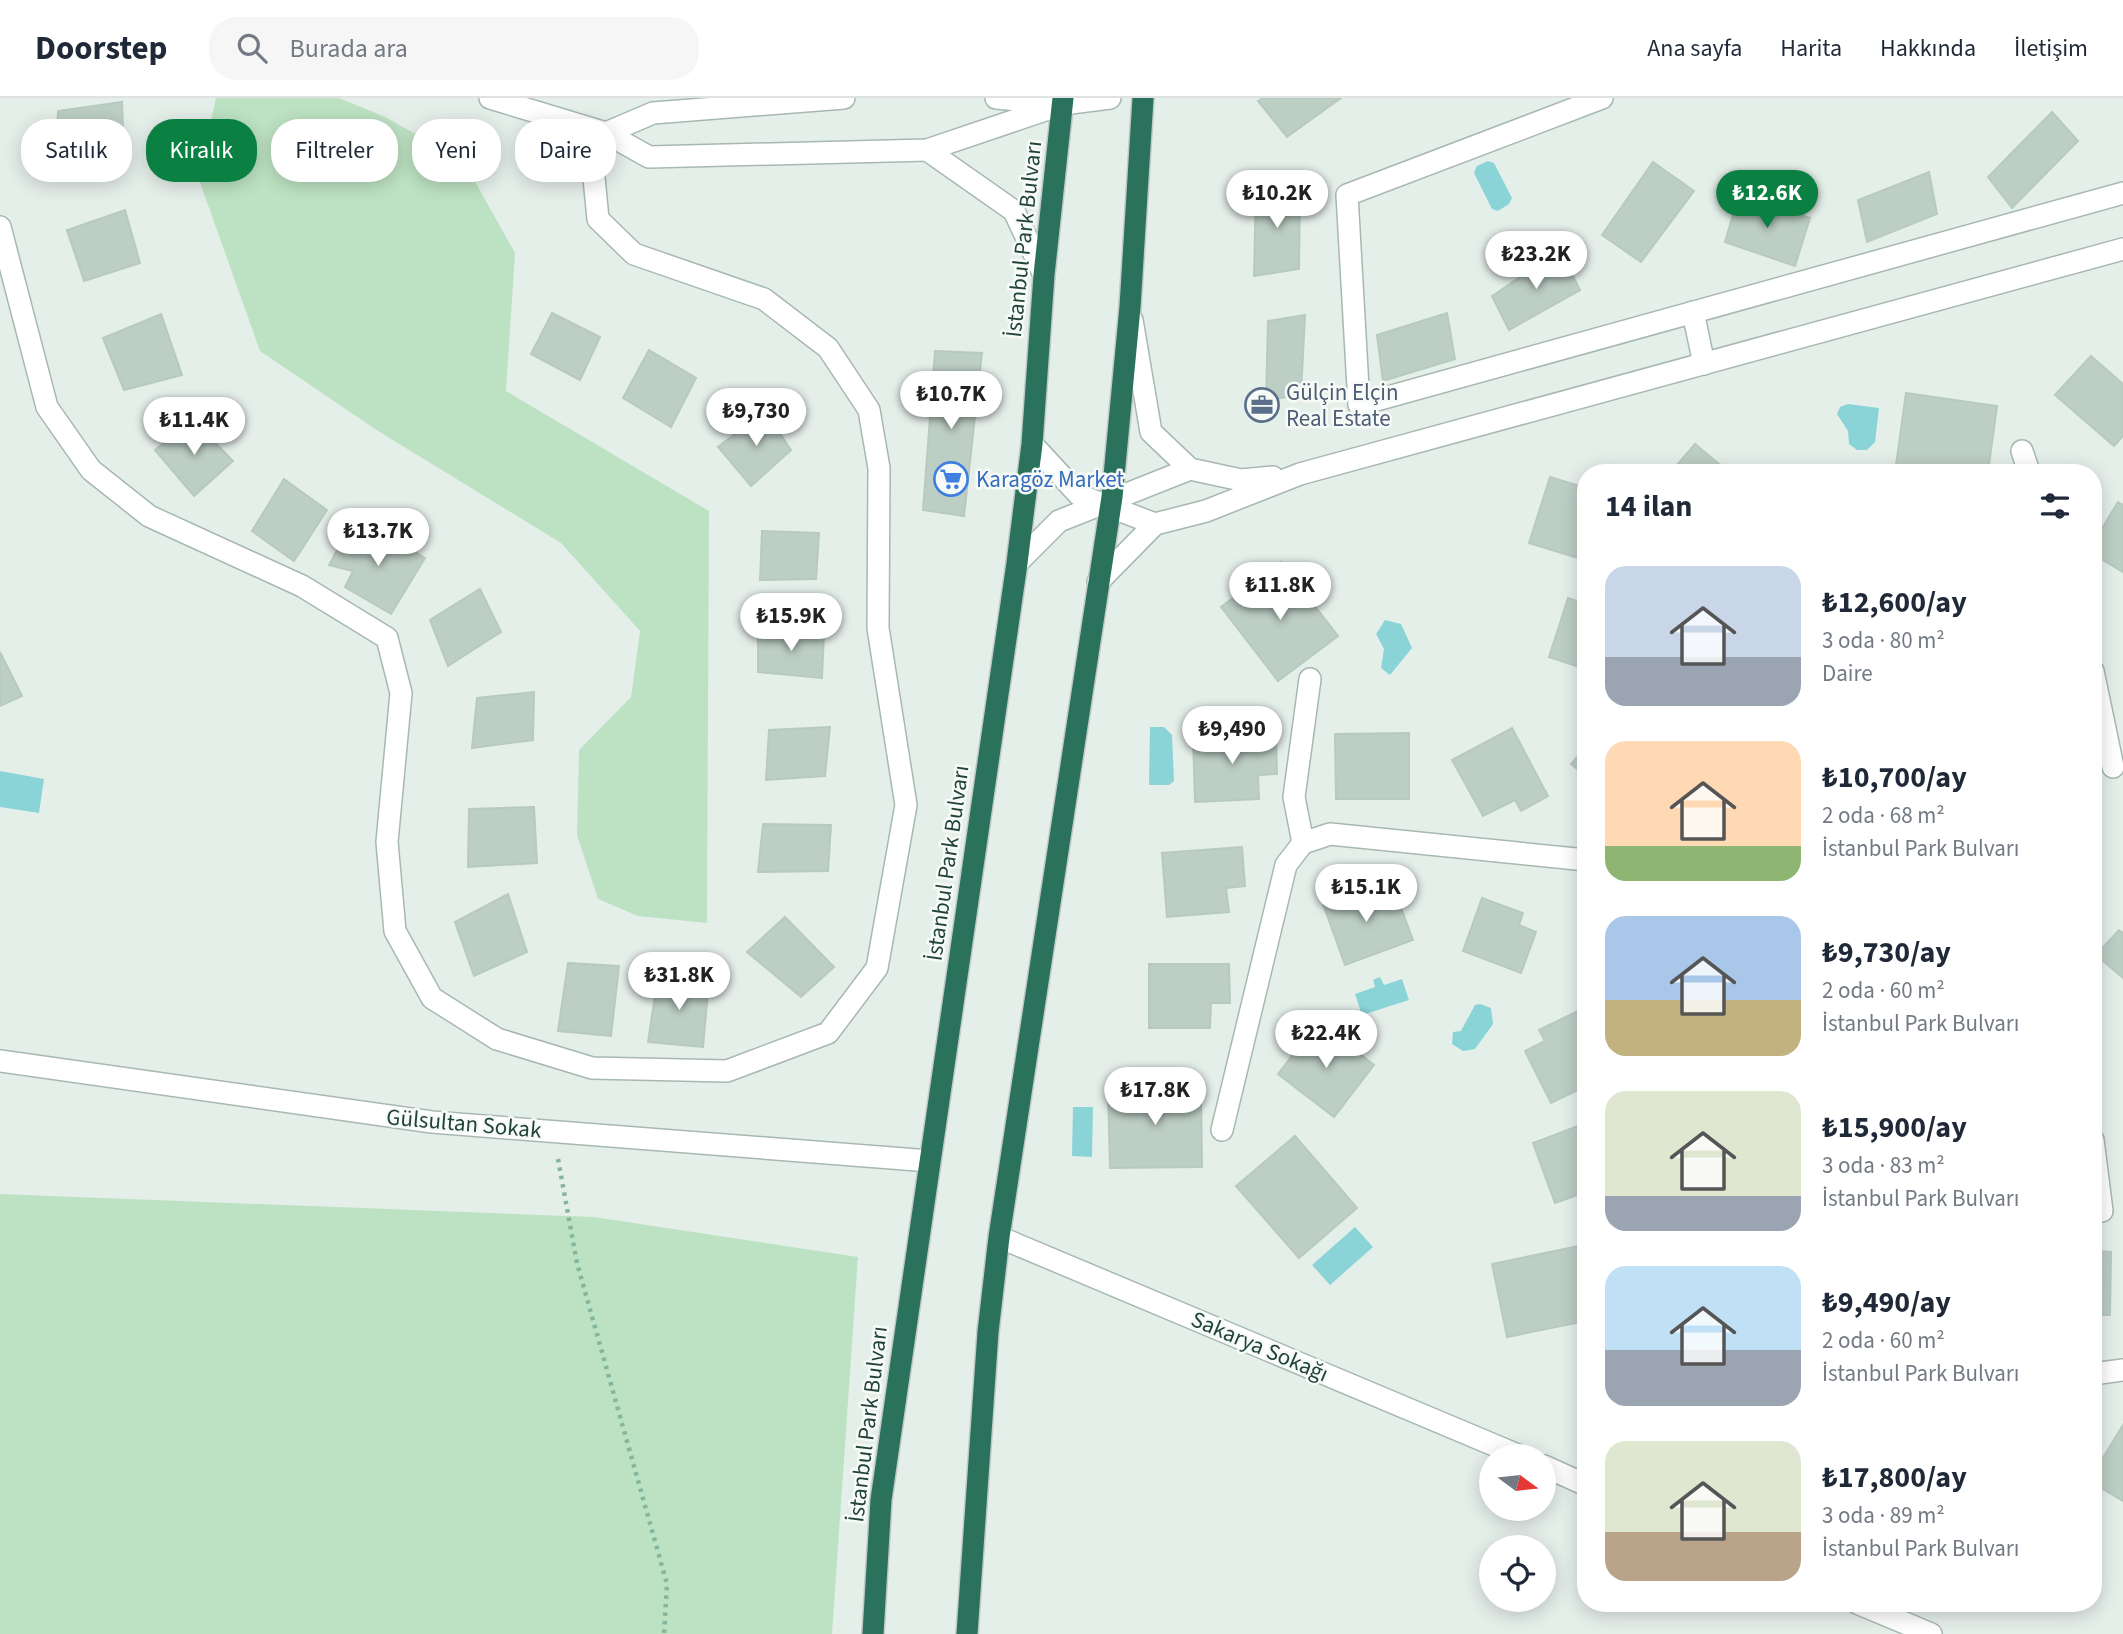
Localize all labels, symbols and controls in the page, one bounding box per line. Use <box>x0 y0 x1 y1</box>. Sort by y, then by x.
search box <box>209 17 699 80</box>
text: Doorstep <box>35 25 167 72</box>
icon: search <box>233 29 271 67</box>
text: Burada ara <box>289 30 408 67</box>
text: Ana sayfa <box>1647 31 1742 66</box>
text: Harita <box>1780 31 1842 66</box>
text: Hakkında <box>1880 31 1976 66</box>
text: İletişim <box>2014 31 2088 66</box>
chip: Satılık <box>21 119 132 182</box>
chip: Kiralık <box>146 119 257 182</box>
chip: Filtreler <box>271 119 398 182</box>
chip: Yeni <box>412 119 501 182</box>
chip: Daire <box>515 119 616 182</box>
street label: İstanbul Park Bulvarı <box>997 139 1050 339</box>
pin: ₺10.2K <box>1220 170 1334 230</box>
pin: ₺12.6K <box>1710 170 1824 230</box>
text: ₺10.2K <box>1242 176 1312 209</box>
text: ₺12.6K <box>1732 176 1802 209</box>
pin: ₺23.2K <box>1479 232 1593 291</box>
text: ₺23.2K <box>1501 237 1571 270</box>
pin: ₺10.7K <box>894 372 1008 431</box>
place label: Gülçin Elçin Real Estate <box>1286 376 1399 435</box>
text: ₺10.7K <box>916 377 986 410</box>
office icon: Gülçin Elçin Real Estate <box>1243 386 1281 424</box>
pin: ₺9,730 <box>699 388 813 448</box>
text: ₺9,730 <box>722 394 790 427</box>
pin: ₺11.4K <box>137 398 251 457</box>
text: ₺11.4K <box>159 403 229 436</box>
supermarket icon: Karagöz Market <box>932 460 970 498</box>
place label: Karagöz Market <box>976 463 1124 496</box>
text: 14 ilan <box>1605 485 1693 528</box>
icon: filters <box>2036 487 2074 525</box>
pin: ₺13.7K <box>321 508 435 568</box>
text: ₺13.7K <box>343 514 413 547</box>
pin: ₺11.8K <box>1223 562 1337 622</box>
text: ₺11.8K <box>1245 568 1315 601</box>
text: ₺12,600/ay <box>1822 581 1967 624</box>
pin: ₺15.9K <box>734 594 848 653</box>
icon: home <box>1661 594 1745 678</box>
text: ₺15.9K <box>756 599 826 632</box>
text: 3 oda · 80 m² <box>1822 624 1945 657</box>
text: Daire <box>1822 657 1873 690</box>
pin: ₺9,490 <box>1175 706 1289 766</box>
text: ₺9,490 <box>1198 712 1266 745</box>
text: ₺10,700/ay <box>1822 756 1967 799</box>
street label: İstanbul Park Bulvarı <box>917 763 978 963</box>
icon: home <box>1661 769 1745 853</box>
text: 2 oda · 68 m² <box>1822 799 1945 832</box>
text: İstanbul Park Bulvarı <box>1822 832 2019 865</box>
pin: ₺15.1K <box>1309 864 1423 924</box>
text: ₺15.1K <box>1331 870 1401 903</box>
text: ₺9,730/ay <box>1822 931 1951 974</box>
icon: home <box>1661 944 1745 1028</box>
pin: ₺31.8K <box>622 953 736 1012</box>
text: ₺31.8K <box>644 958 714 991</box>
text: 2 oda · 60 m² <box>1822 974 1945 1007</box>
text: İstanbul Park Bulvarı <box>1822 1007 2019 1040</box>
pin: ₺22.4K <box>1269 1010 1383 1070</box>
text: ₺22.4K <box>1291 1016 1361 1049</box>
pin: ₺17.8K <box>1098 1068 1212 1127</box>
text: ₺17.8K <box>1120 1073 1190 1106</box>
street label: Gülsultan Sokak <box>385 1100 543 1147</box>
text: ₺15,900/ay <box>1822 1106 1967 1149</box>
icon: home <box>1661 1119 1745 1203</box>
text: 3 oda · 83 m² <box>1822 1149 1945 1182</box>
text: İstanbul Park Bulvarı <box>1822 1182 2019 1215</box>
text: ₺9,490/ay <box>1822 1281 1951 1324</box>
icon: home <box>1661 1294 1745 1378</box>
street label: Sakarya Sokağı <box>1186 1303 1334 1390</box>
street label: İstanbul Park Bulvarı <box>839 1324 896 1524</box>
text: 2 oda · 60 m² <box>1822 1324 1945 1357</box>
text: İstanbul Park Bulvarı <box>1822 1357 2019 1390</box>
north arrow <box>1479 1444 1556 1521</box>
map controls <box>1479 1444 1556 1612</box>
text: ₺17,800/ay <box>1822 1456 1967 1499</box>
icon: home <box>1661 1469 1745 1553</box>
text: 3 oda · 89 m² <box>1822 1499 1945 1532</box>
text: İstanbul Park Bulvarı <box>1822 1532 2019 1565</box>
button: locate <box>1479 1535 1556 1612</box>

